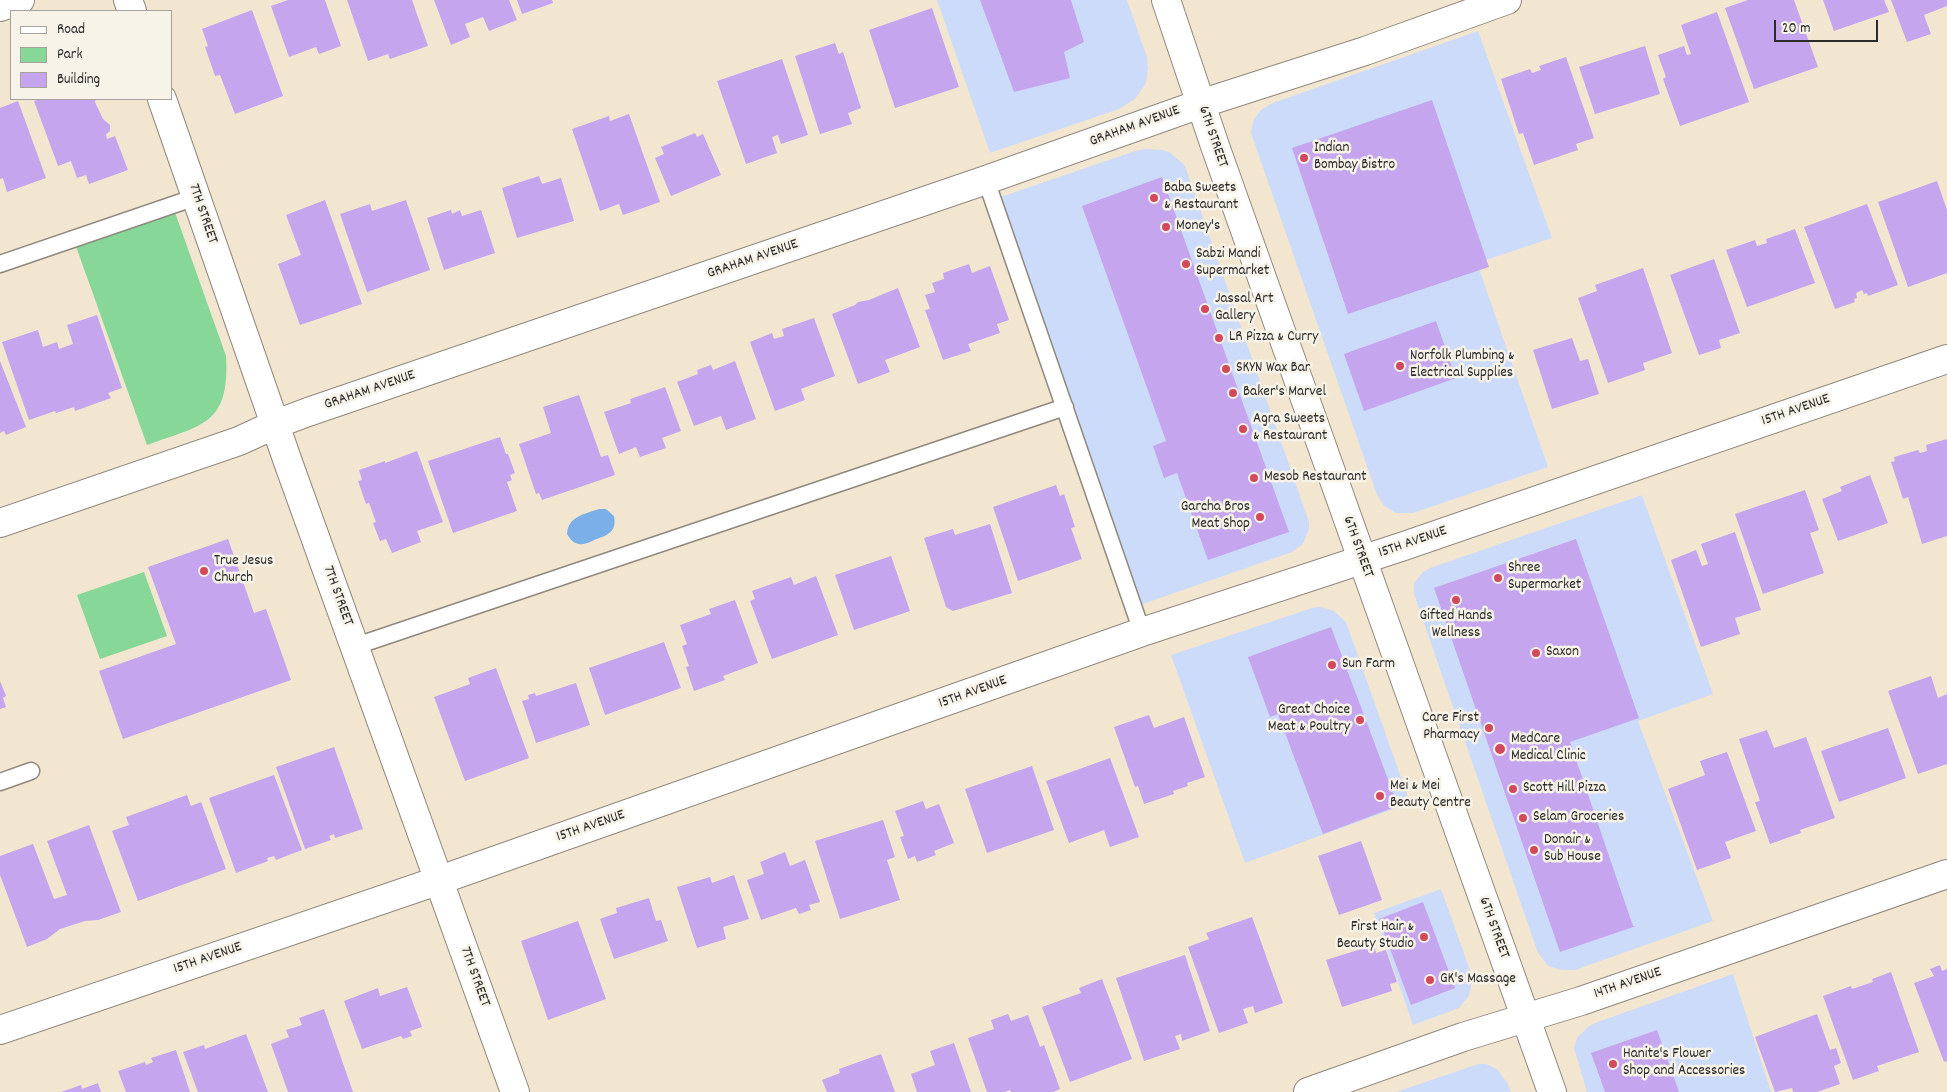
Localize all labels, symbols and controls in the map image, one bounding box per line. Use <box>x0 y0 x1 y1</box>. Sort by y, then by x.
legend <box>10 10 172 100</box>
scale bar <box>1777 10 1881 42</box>
text: 20 m <box>1782 18 1810 40</box>
text: Road <box>57 19 85 41</box>
text: Park <box>57 44 83 66</box>
text: Building <box>57 69 100 91</box>
street label: GRAHAM AVENUE <box>1087 102 1183 152</box>
street label: 6TH STREET <box>1193 104 1231 170</box>
place label: Indian Bombay Bistro <box>1314 140 1395 175</box>
marker: Indian Bombay Bistro <box>1298 152 1310 164</box>
place label: Baba Sweets & Restaurant <box>1164 180 1238 215</box>
street label: 7TH STREET <box>183 182 221 246</box>
marker: Baba Sweets & Restaurant <box>1148 192 1160 204</box>
place label: Money's <box>1176 218 1220 236</box>
marker: Money's <box>1160 221 1172 233</box>
street label: GRAHAM AVENUE <box>705 236 801 284</box>
place label: Sabzi Mandi Supermarket <box>1196 246 1269 281</box>
marker: Sabzi Mandi Supermarket <box>1180 258 1192 270</box>
place label: Jassal Art Gallery <box>1215 291 1273 326</box>
marker: Jassal Art Gallery <box>1199 303 1211 315</box>
place label: LR Pizza & Curry <box>1229 329 1318 347</box>
marker: LR Pizza & Curry <box>1213 332 1225 344</box>
place label: Norfolk Plumbing & Electrical Supplies <box>1410 348 1515 383</box>
place label: SKYN Wax Bar <box>1236 360 1310 378</box>
marker: Norfolk Plumbing & Electrical Supplies <box>1394 360 1406 372</box>
marker: SKYN Wax Bar <box>1220 363 1232 375</box>
street label: GRAHAM AVENUE <box>322 367 418 415</box>
place label: Baker's Marvel <box>1243 384 1326 402</box>
marker: Baker's Marvel <box>1227 387 1239 399</box>
street label: 15TH AVENUE <box>1759 391 1833 431</box>
place label: Agra Sweets & Restaurant <box>1253 411 1327 446</box>
marker: Agra Sweets & Restaurant <box>1237 423 1249 435</box>
place label: Mesob Restaurant <box>1264 469 1367 487</box>
marker: Mesob Restaurant <box>1248 472 1260 484</box>
place label: Garcha Bros Meat Shop <box>1181 499 1250 534</box>
marker: Garcha Bros Meat Shop <box>1254 511 1266 523</box>
street label: 6TH STREET <box>1338 514 1376 580</box>
street label: 15TH AVENUE <box>1376 523 1450 563</box>
place label: True Jesus Church <box>214 553 273 588</box>
place label: Shree Supermarket <box>1508 560 1581 595</box>
street label: 7TH STREET <box>318 564 356 628</box>
marker: True Jesus Church <box>198 565 210 577</box>
marker: Shree Supermarket <box>1492 572 1504 584</box>
marker: Gifted Hands Wellness <box>1450 594 1462 606</box>
place label: Gifted Hands Wellness <box>1419 608 1493 643</box>
place label: Saxon <box>1546 644 1579 662</box>
marker: Saxon <box>1530 647 1542 659</box>
place label: Sun Farm <box>1342 656 1395 674</box>
marker: Sun Farm <box>1326 659 1338 671</box>
street label: 15TH AVENUE <box>937 672 1009 714</box>
place label: Great Choice Meat & Poultry <box>1268 702 1350 737</box>
place label: Care First Pharmacy <box>1422 710 1479 745</box>
marker: Great Choice Meat & Poultry <box>1354 714 1366 726</box>
marker: Care First Pharmacy <box>1483 722 1495 734</box>
place label: MedCare Medical Clinic <box>1511 731 1586 766</box>
marker: MedCare Medical Clinic <box>1493 742 1507 756</box>
place label: Mei & Mei Beauty Centre <box>1390 778 1471 813</box>
place label: Scott Hill Pizza <box>1523 780 1606 798</box>
marker: Scott Hill Pizza <box>1507 783 1519 795</box>
marker: Mei & Mei Beauty Centre <box>1374 790 1386 802</box>
street label: 15TH AVENUE <box>554 807 628 847</box>
place label: Selam Groceries <box>1533 809 1624 827</box>
marker: Selam Groceries <box>1517 812 1529 824</box>
place label: Donair & Sub House <box>1544 832 1601 867</box>
marker: Donair & Sub House <box>1528 844 1540 856</box>
street label: 6TH STREET <box>1474 895 1512 961</box>
place label: First Hair & Beauty Studio <box>1337 919 1414 954</box>
marker: First Hair & Beauty Studio <box>1418 931 1430 943</box>
street label: 15TH AVENUE <box>171 939 245 979</box>
street label: 7TH STREET <box>455 945 493 1009</box>
street label: 14TH AVENUE <box>1592 964 1664 1004</box>
place label: GK's Massage <box>1440 971 1516 989</box>
marker: GK's Massage <box>1424 974 1436 986</box>
place label: Hanite's Flower Shop and Accessories <box>1623 1046 1745 1081</box>
marker: Hanite's Flower Shop and Accessories <box>1607 1058 1619 1070</box>

